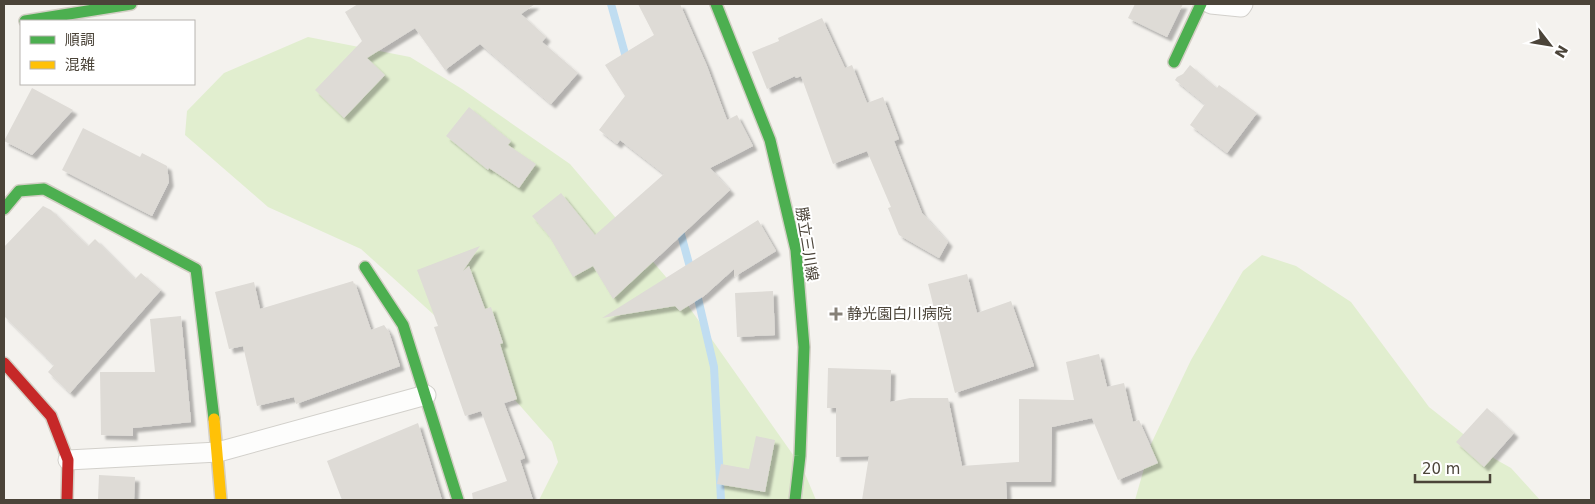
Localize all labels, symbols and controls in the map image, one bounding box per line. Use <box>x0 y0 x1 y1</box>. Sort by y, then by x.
legend <box>20 20 195 85</box>
north arrow <box>1525 20 1575 70</box>
text: 順調 <box>65 31 95 49</box>
text: N <box>1551 43 1571 61</box>
text: 混雑 <box>65 56 95 74</box>
street label: 勝立三川線 <box>792 206 822 282</box>
place label: 静光園白川病院 <box>847 305 952 323</box>
marker: 静光園白川病院 <box>829 307 843 321</box>
scale bar <box>1415 452 1490 484</box>
text: 20 m <box>1422 460 1460 478</box>

